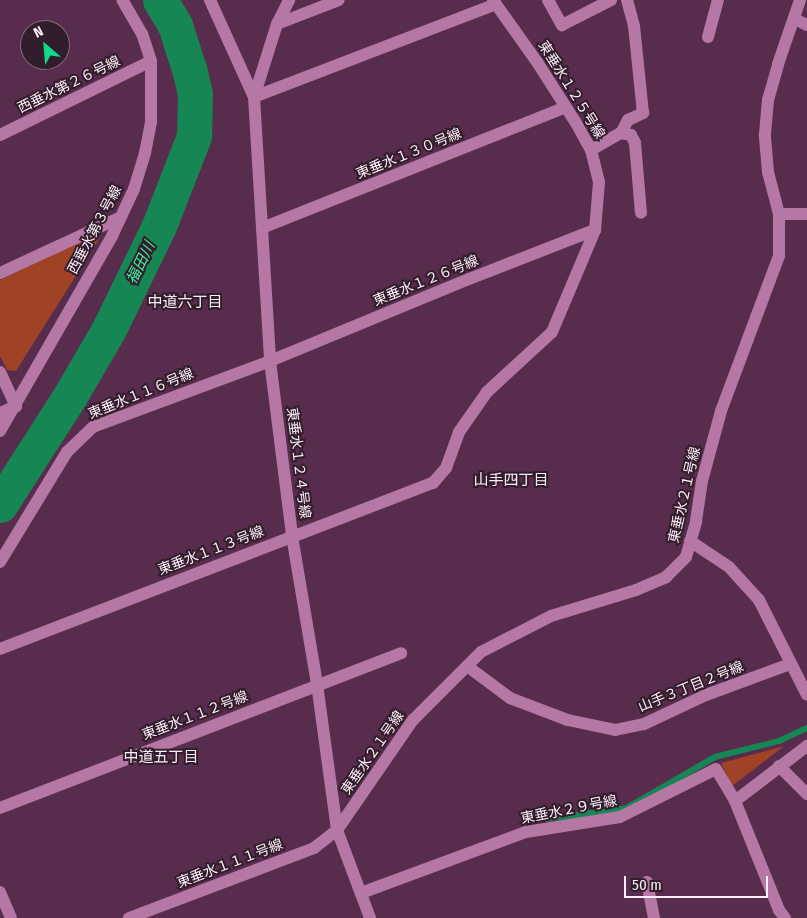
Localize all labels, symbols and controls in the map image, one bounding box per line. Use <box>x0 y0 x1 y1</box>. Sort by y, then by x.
north arrow <box>20 20 70 70</box>
text: N <box>31 23 46 42</box>
street label: 東垂水１２５号線 <box>534 38 608 142</box>
street label: 西垂水第２６号線 <box>15 53 123 117</box>
street label: 東垂水１３０号線 <box>354 125 464 183</box>
street label: 西垂水第３号線 <box>65 183 125 277</box>
water label: 福田川 <box>123 239 159 287</box>
street label: 東垂水１２６号線 <box>371 252 481 310</box>
district label: 中道六丁目 <box>148 294 222 312</box>
street label: 東垂水１１６号線 <box>86 365 196 423</box>
street label: 東垂水１２４号線 <box>283 406 313 520</box>
street label: 東垂水２１号線 <box>666 445 704 545</box>
district label: 山手四丁目 <box>474 472 548 490</box>
street label: 東垂水１１３号線 <box>156 523 266 579</box>
street label: 山手３丁目２号線 <box>636 658 746 716</box>
street label: 東垂水１１２号線 <box>140 688 250 744</box>
street label: 東垂水２１号線 <box>338 708 408 798</box>
district label: 中道五丁目 <box>124 749 198 767</box>
street label: 東垂水２９号線 <box>519 792 619 828</box>
street label: 東垂水１１１号線 <box>175 836 285 892</box>
scale bar <box>627 866 771 898</box>
text: 50 m <box>632 876 662 894</box>

